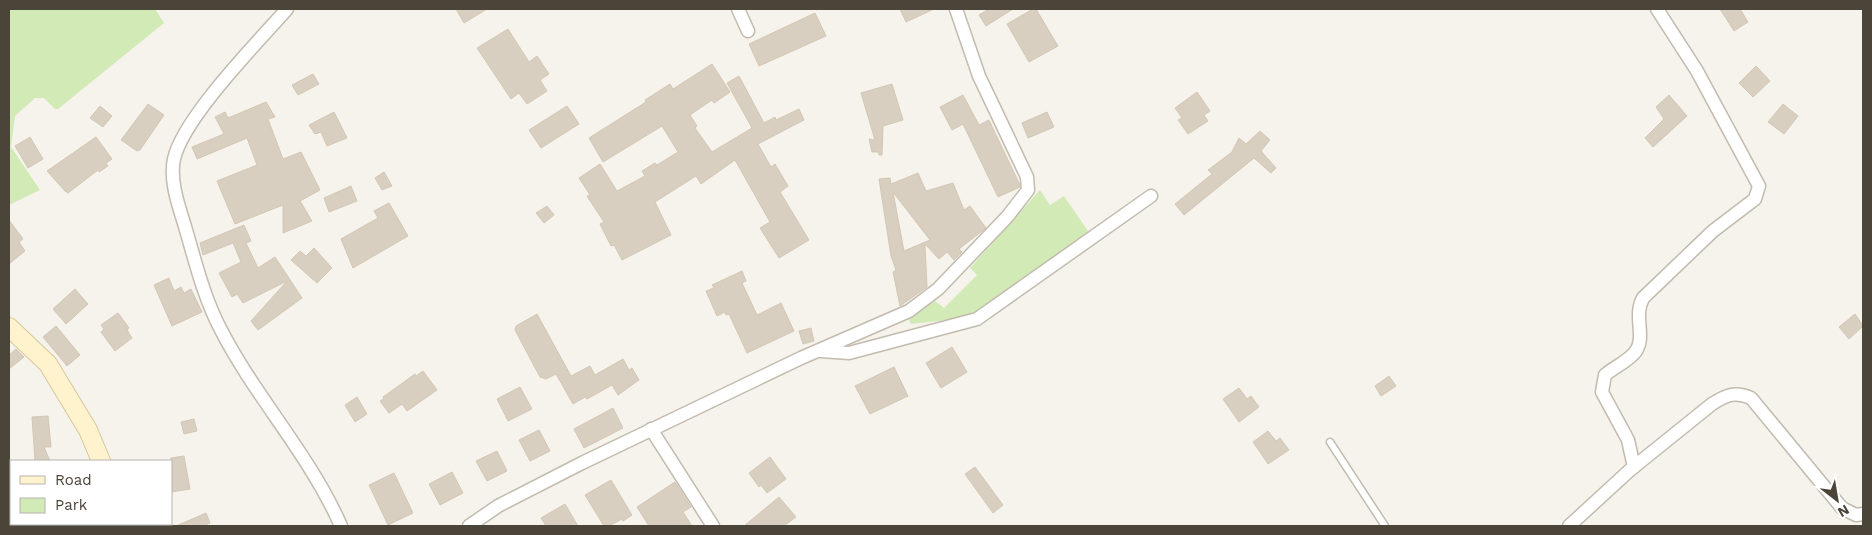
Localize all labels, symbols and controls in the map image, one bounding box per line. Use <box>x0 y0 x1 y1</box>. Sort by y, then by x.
legend <box>10 460 172 525</box>
text: Road <box>55 471 92 489</box>
north arrow <box>1812 475 1862 525</box>
text: Park <box>55 496 88 514</box>
text: N <box>1835 502 1852 521</box>

